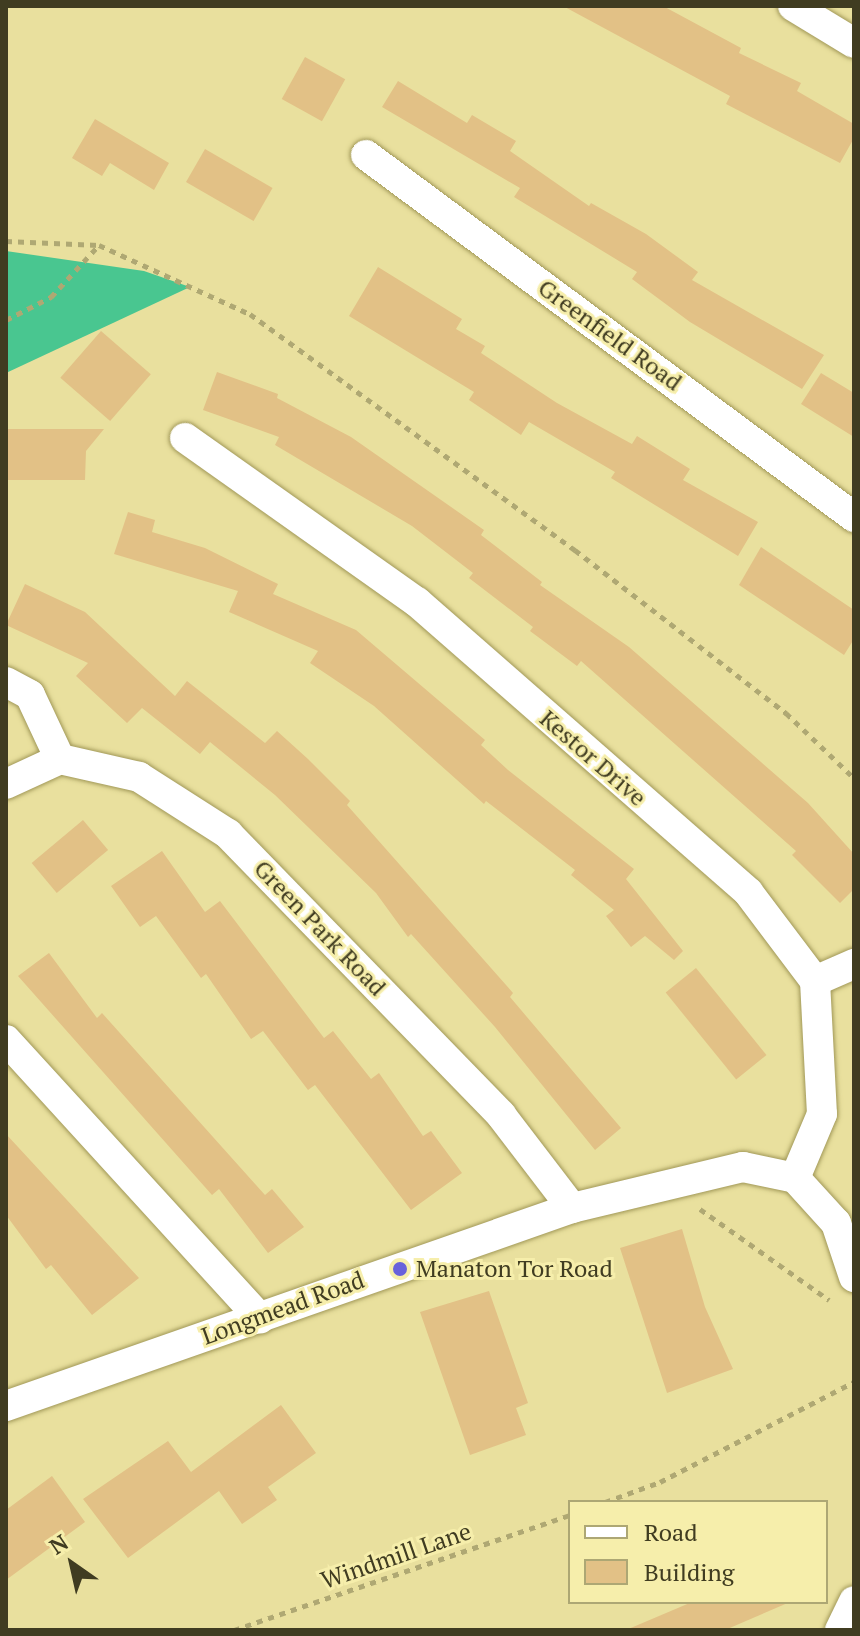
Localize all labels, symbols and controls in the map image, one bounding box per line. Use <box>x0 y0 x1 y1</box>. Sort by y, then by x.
street label: Greenfield Road <box>533 273 687 397</box>
street label: Kestor Drive <box>534 704 652 812</box>
street label: Green Park Road <box>248 854 392 1002</box>
place label: Manaton Tor Road <box>416 1255 613 1283</box>
marker: Manaton Tor Road <box>391 1260 409 1278</box>
street label: Longmead Road <box>198 1265 368 1351</box>
legend <box>568 1500 828 1604</box>
text: Road <box>644 1516 698 1548</box>
street label: Windmill Lane <box>317 1517 475 1595</box>
north arrow <box>32 1524 112 1604</box>
text: N <box>43 1527 73 1560</box>
text: Building <box>644 1556 734 1588</box>

